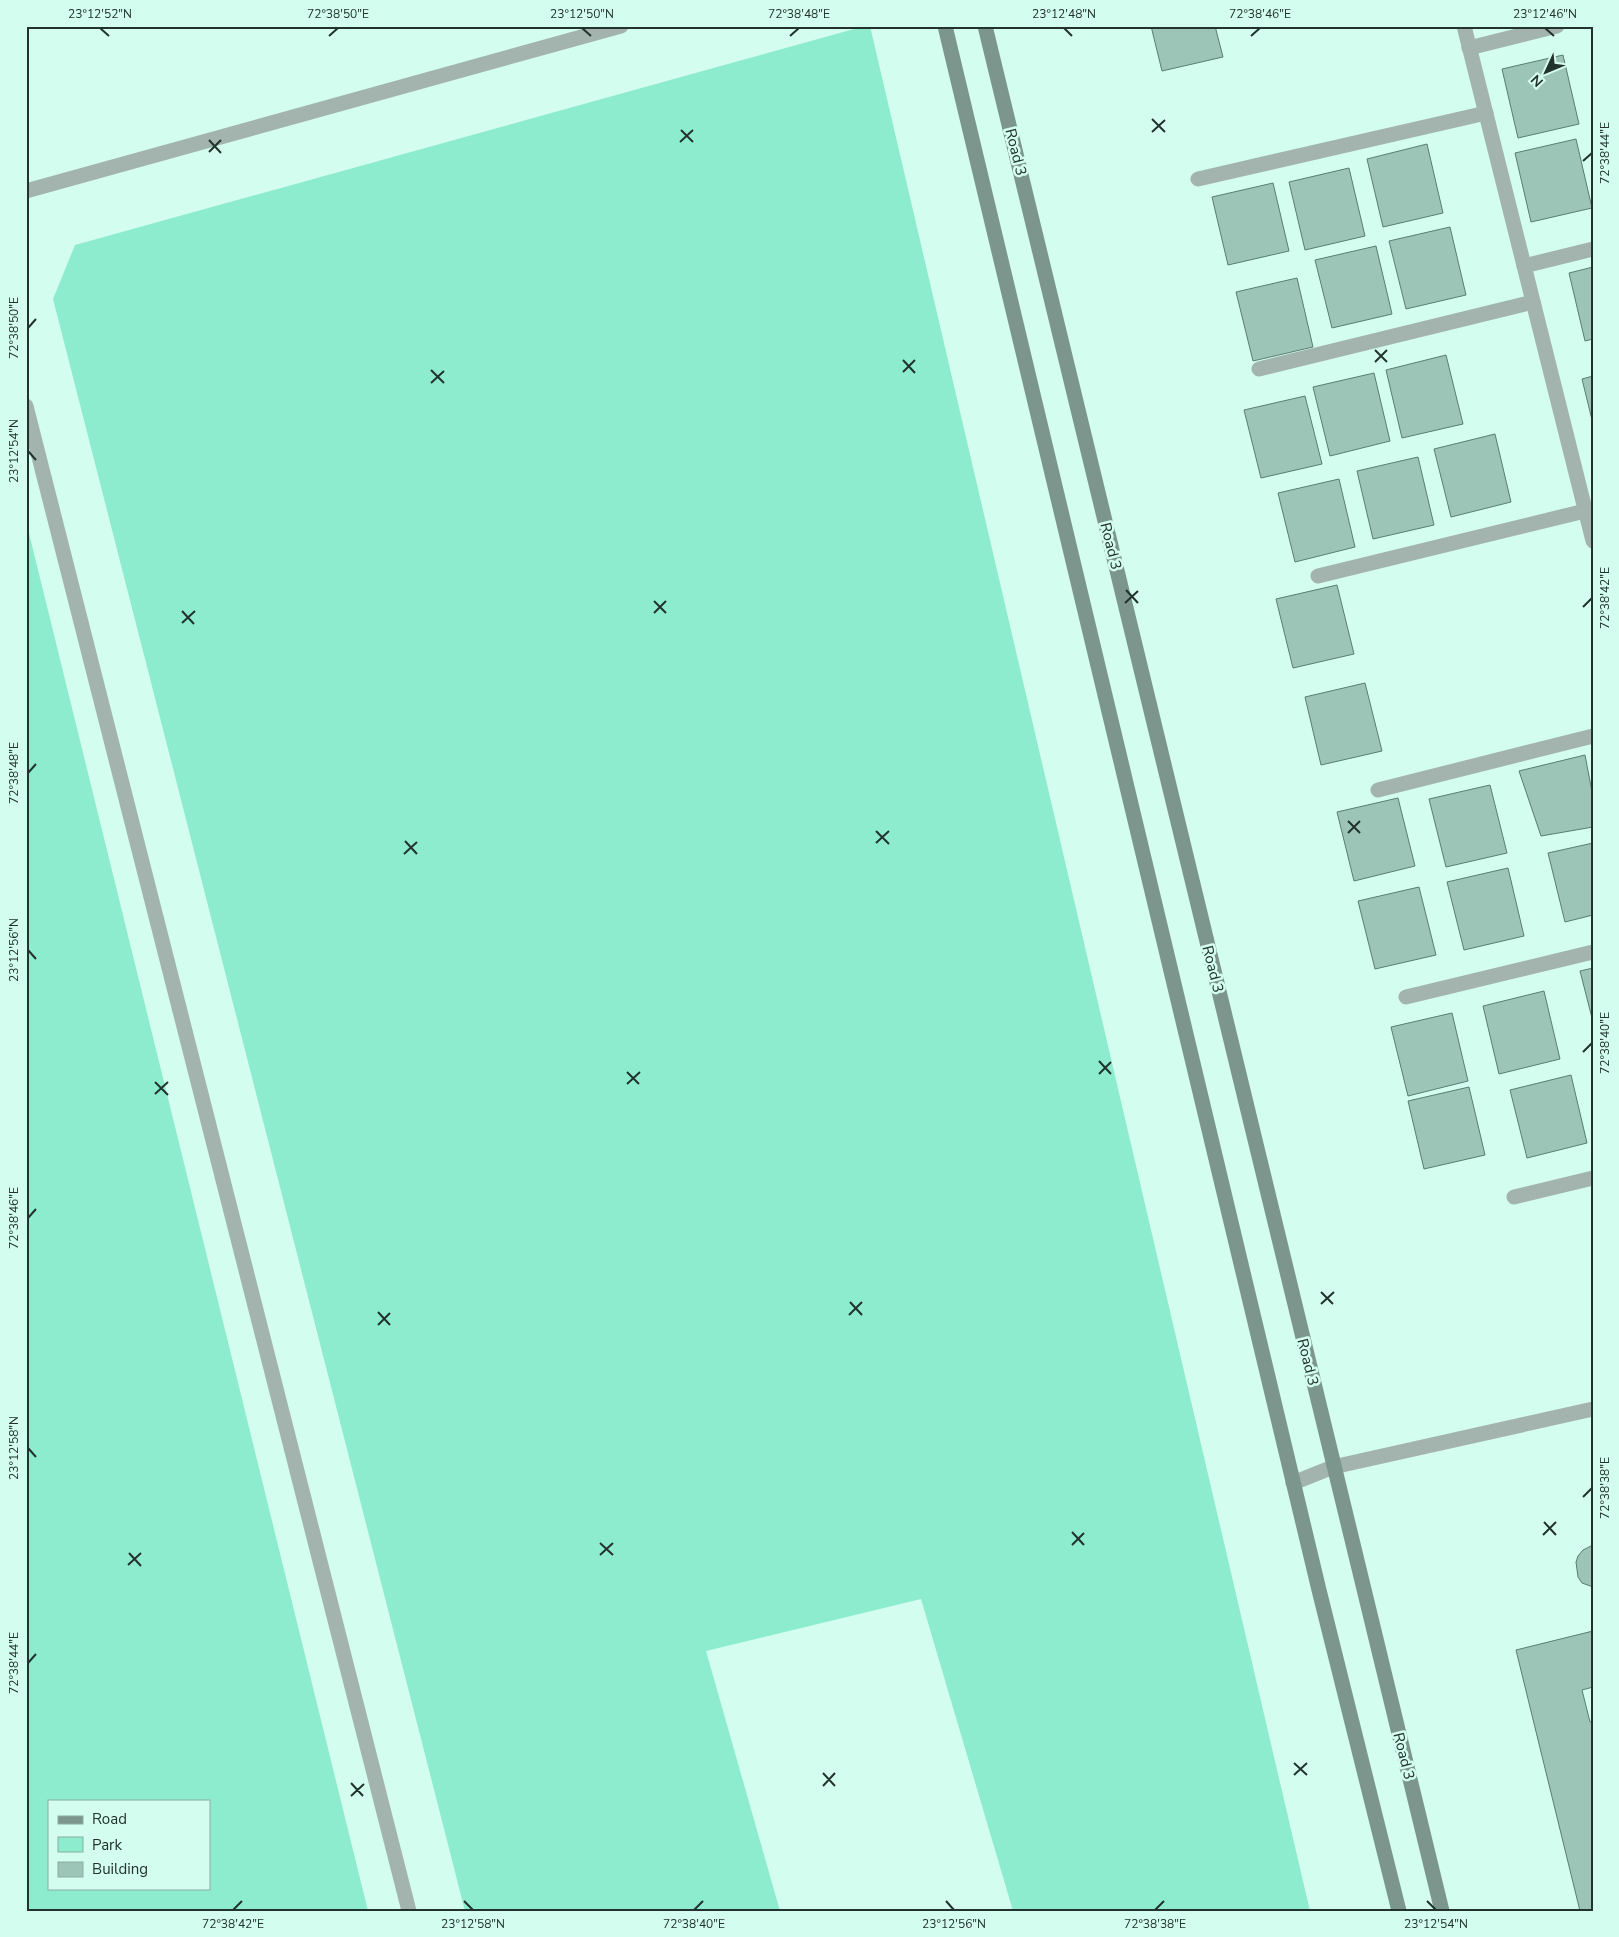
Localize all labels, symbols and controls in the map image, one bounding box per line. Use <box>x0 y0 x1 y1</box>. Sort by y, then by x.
text: 23°12'52"N <box>68 6 132 22</box>
text: 72°38'50"E <box>307 6 369 22</box>
text: 23°12'50"N <box>550 6 614 22</box>
text: 72°38'48"E <box>768 6 830 22</box>
text: 23°12'48"N <box>1032 6 1096 22</box>
text: 72°38'46"E <box>1229 6 1291 22</box>
text: 23°12'46"N <box>1513 6 1577 22</box>
north arrow <box>1522 48 1572 98</box>
text: N <box>1527 70 1547 91</box>
text: 72°38'44"E <box>1597 122 1613 184</box>
street label: Road 3 <box>1001 126 1031 178</box>
text: 72°38'50"E <box>6 297 22 359</box>
text: 23°12'54"N <box>6 419 22 483</box>
street label: Road 3 <box>1096 520 1126 572</box>
text: 72°38'42"E <box>1597 567 1613 629</box>
text: 72°38'48"E <box>6 742 22 804</box>
text: 23°12'56"N <box>6 918 22 982</box>
street label: Road 3 <box>1198 943 1228 995</box>
text: 72°38'40"E <box>1597 1012 1613 1074</box>
text: 72°38'46"E <box>6 1187 22 1249</box>
street label: Road 3 <box>1293 1336 1323 1388</box>
text: 23°12'58"N <box>6 1416 22 1480</box>
text: 72°38'38"E <box>1597 1457 1613 1519</box>
text: 72°38'44"E <box>6 1632 22 1694</box>
street label: Road 3 <box>1389 1730 1419 1782</box>
legend <box>48 1800 210 1890</box>
text: Road <box>92 1809 127 1829</box>
text: Park <box>92 1835 122 1855</box>
text: Building <box>92 1859 148 1879</box>
text: 72°38'42"E <box>202 1916 264 1932</box>
text: 23°12'58"N <box>441 1916 505 1932</box>
text: 72°38'40"E <box>663 1916 725 1932</box>
text: 23°12'56"N <box>922 1916 986 1932</box>
text: 72°38'38"E <box>1124 1916 1186 1932</box>
text: 23°12'54"N <box>1404 1916 1468 1932</box>

